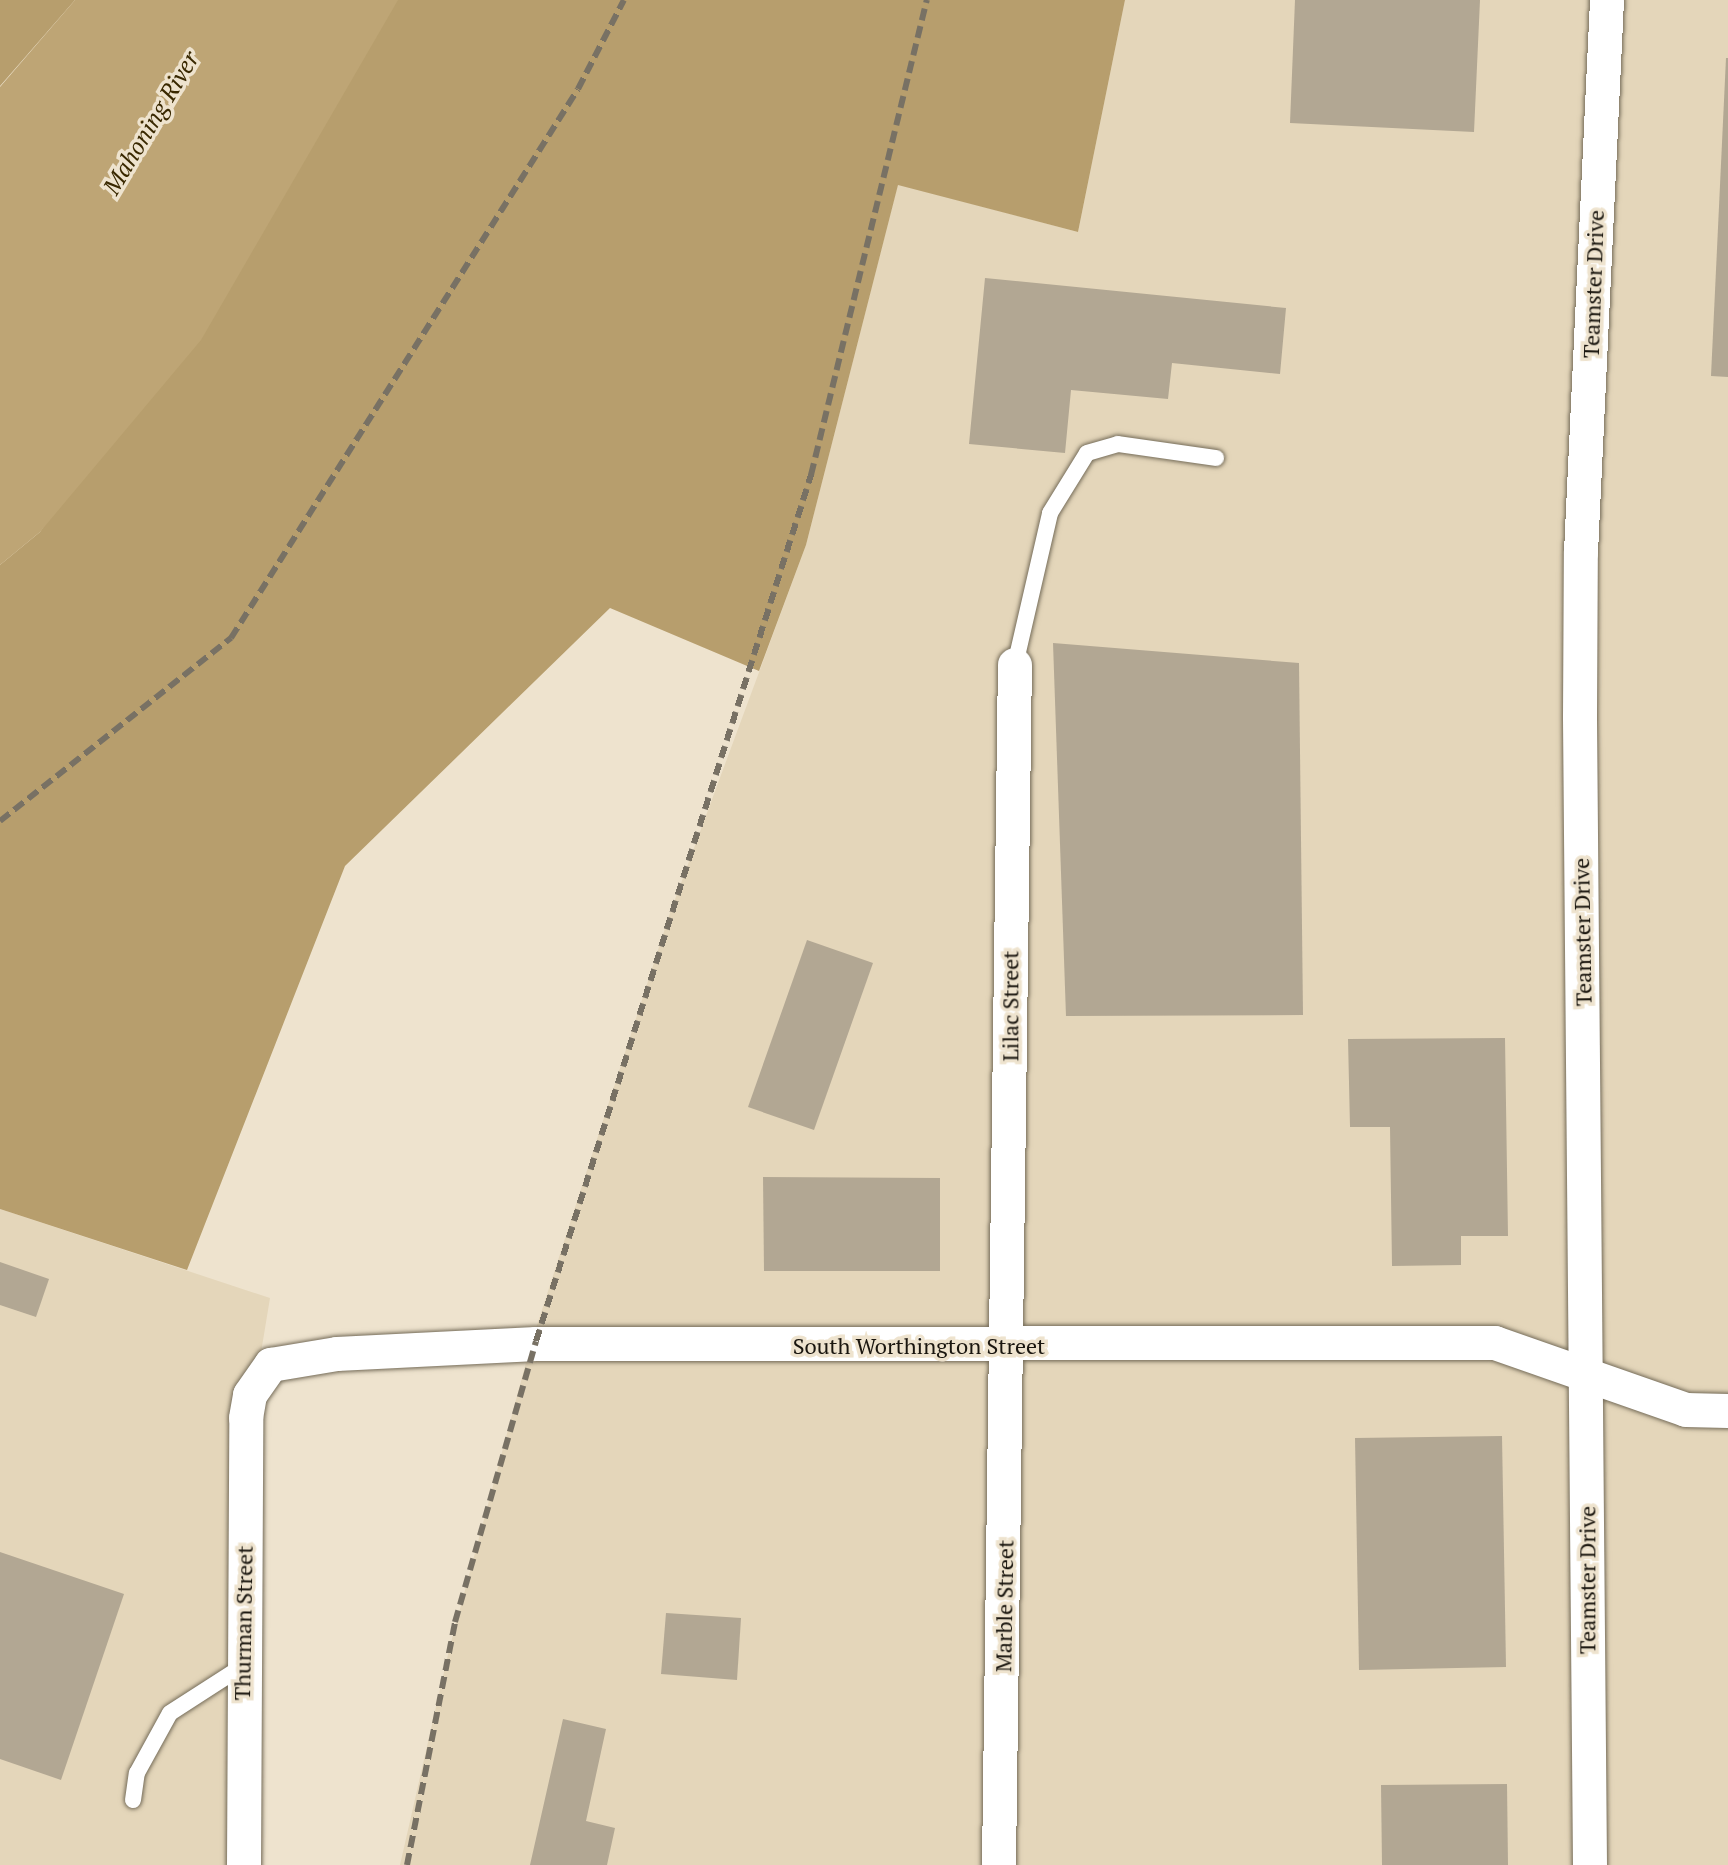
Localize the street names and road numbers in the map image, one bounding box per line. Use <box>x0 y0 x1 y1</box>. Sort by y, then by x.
street label: Teamster Drive <box>1577 209 1609 359</box>
street label: Teamster Drive <box>1568 858 1596 1006</box>
street label: Lilac Street <box>997 951 1023 1061</box>
street label: South Worthington Street <box>793 1333 1045 1359</box>
street label: Teamster Drive <box>1574 1506 1600 1654</box>
street label: Marble Street <box>990 1540 1018 1672</box>
street label: Thurman Street <box>228 1545 258 1701</box>

